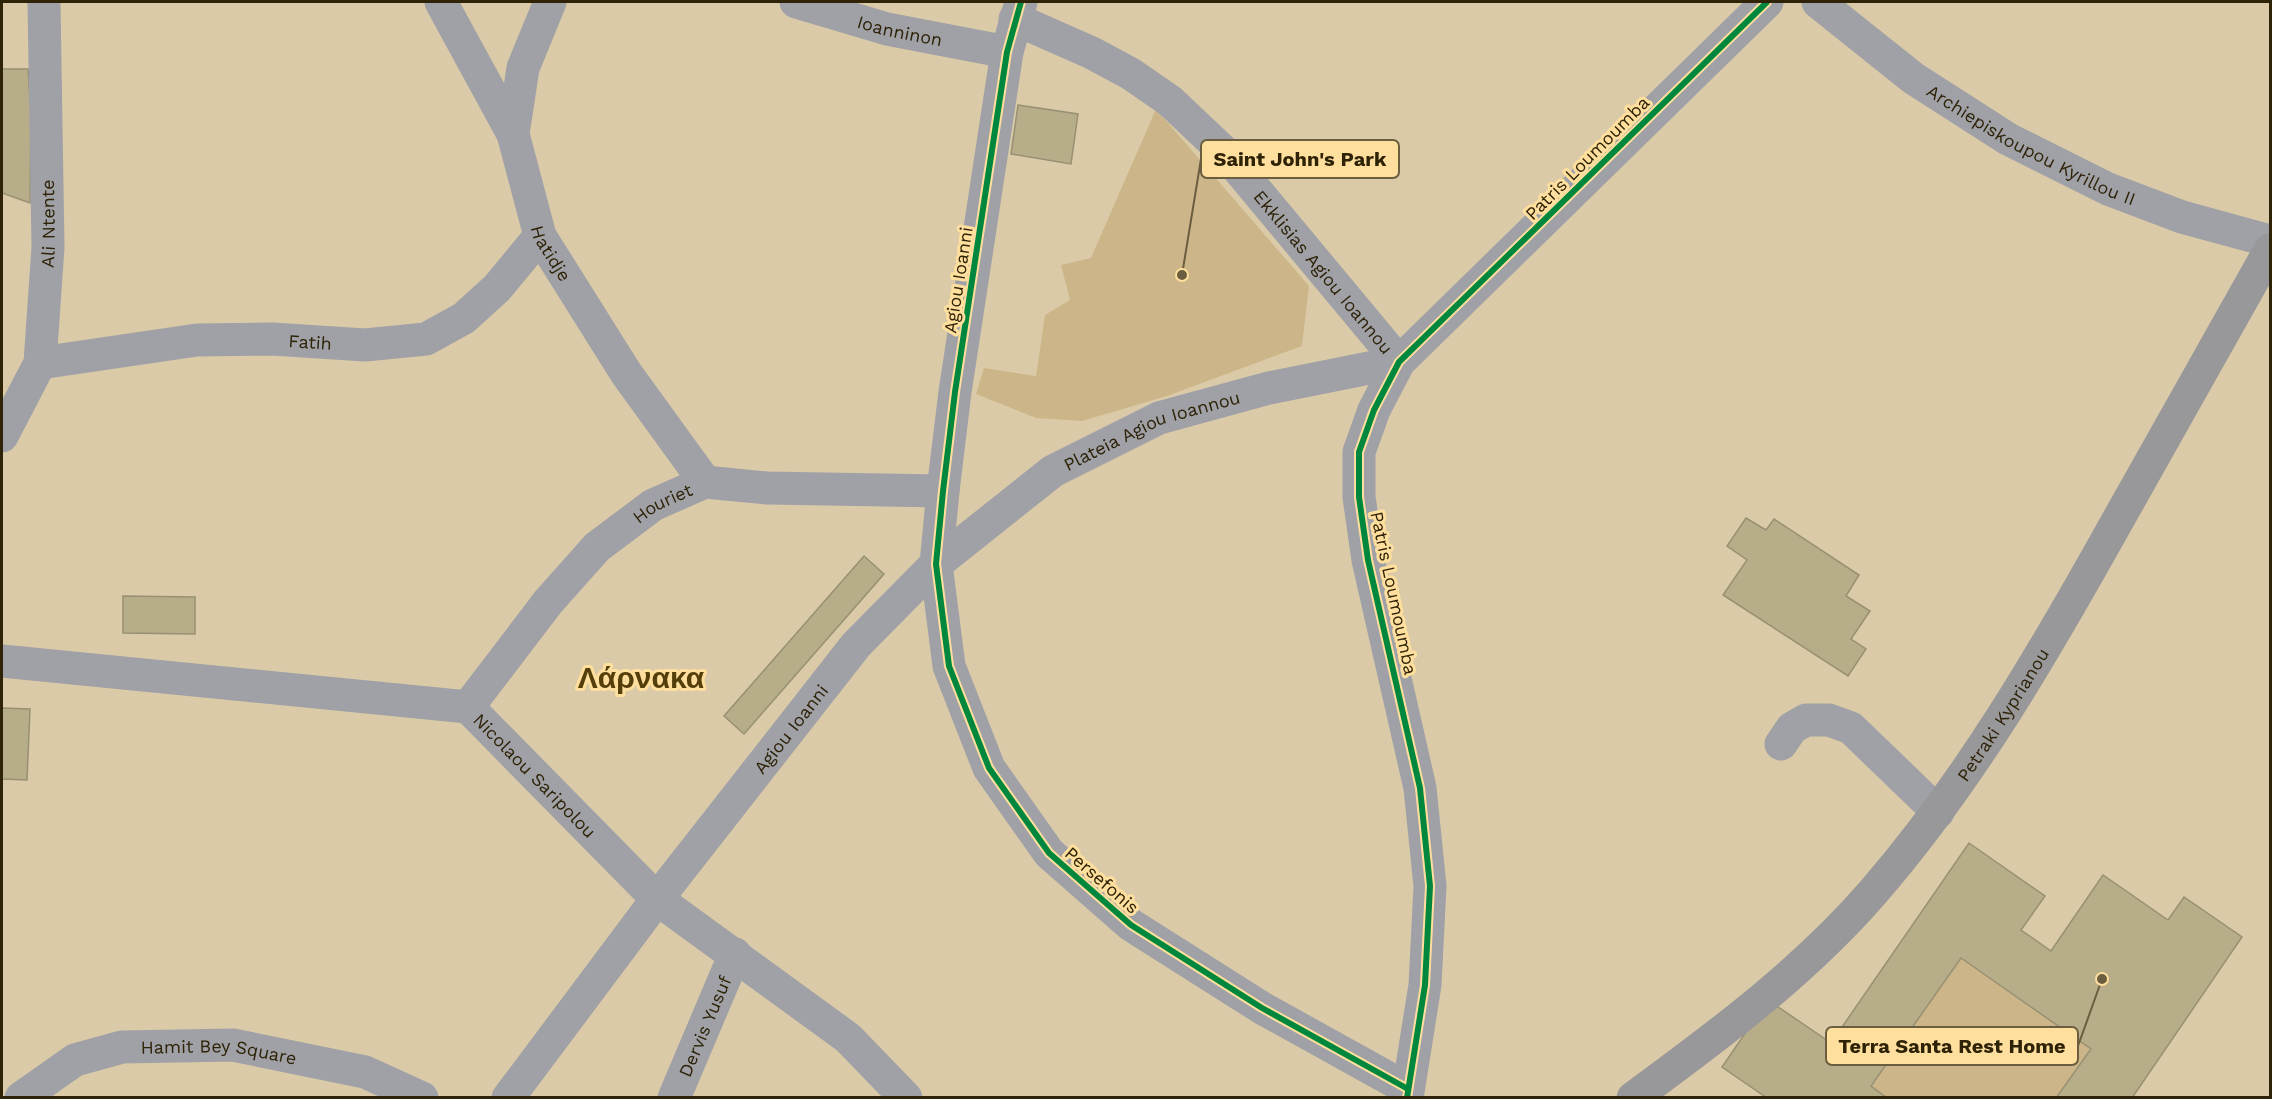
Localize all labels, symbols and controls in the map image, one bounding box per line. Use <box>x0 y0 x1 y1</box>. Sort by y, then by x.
street label: Ioanninon <box>855 10 944 50</box>
street label: Archiepiskoupou Kyrillou II <box>1923 80 2139 209</box>
street label: Patris Loumoumba <box>1521 92 1653 224</box>
callout: Saint John's Park <box>1201 140 1399 178</box>
text: Saint John's Park <box>1214 147 1387 171</box>
street label: Ali Ntente <box>36 179 59 268</box>
street label: Ekklisias Agiou Ioannou <box>1250 186 1398 358</box>
street label: Hatidje <box>527 223 576 285</box>
street label: Agiou Ioanni <box>939 225 977 335</box>
street label: Fatih <box>288 330 333 353</box>
street label: Plateia Agiou Ioannou <box>1060 386 1242 475</box>
street label: Houriet <box>628 478 696 527</box>
street label: Patris Loumoumba <box>1366 510 1422 676</box>
street label: Petraki Kyprianou <box>1952 644 2053 785</box>
district label: Λάρνακα <box>578 660 705 695</box>
street label: Agiou Ioanni <box>749 680 832 777</box>
street label: Nicolaou Saripolou <box>469 709 601 842</box>
street label: Persefonis <box>1061 842 1143 918</box>
street label: Dervis Yusuf <box>674 972 735 1080</box>
callout: Terra Santa Rest Home <box>1826 1027 2078 1065</box>
street label: Hamit Bey Square <box>140 1034 299 1068</box>
text: Terra Santa Rest Home <box>1838 1034 2066 1058</box>

